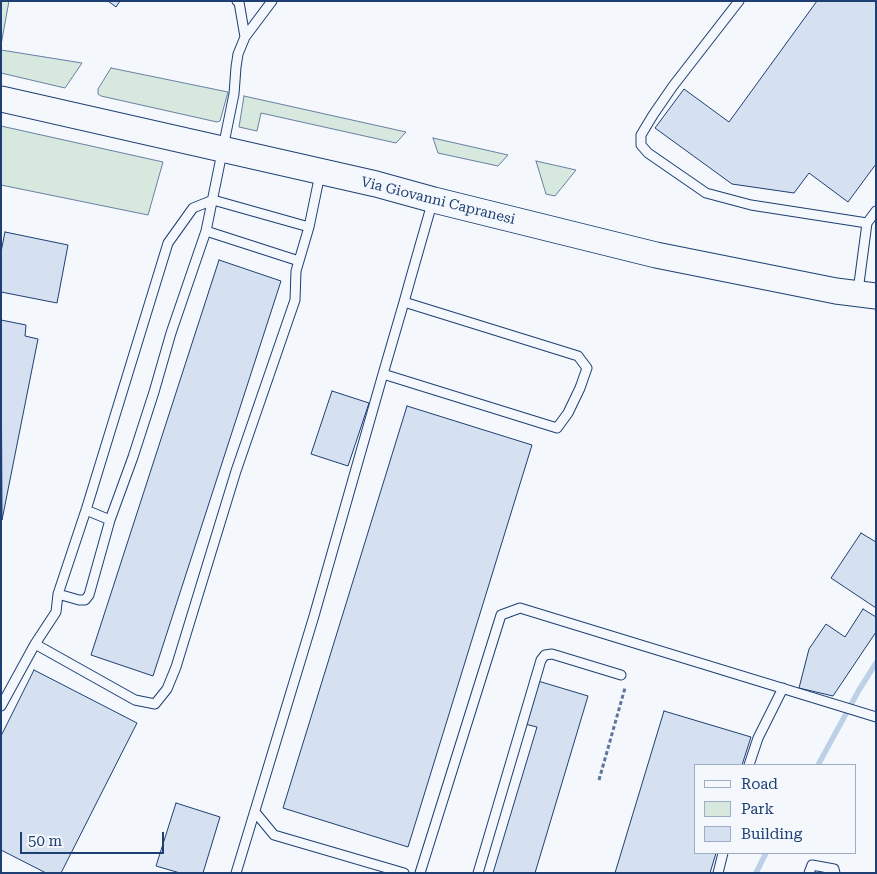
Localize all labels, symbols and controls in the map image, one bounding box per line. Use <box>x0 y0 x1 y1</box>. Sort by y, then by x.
street label: Via Giovanni Capranesi <box>359 174 517 228</box>
legend <box>694 764 857 854</box>
text: Road <box>741 775 778 793</box>
text: Park <box>741 800 774 818</box>
scale bar <box>22 822 166 854</box>
text: Building <box>741 825 802 843</box>
text: 50 m <box>28 832 62 850</box>

